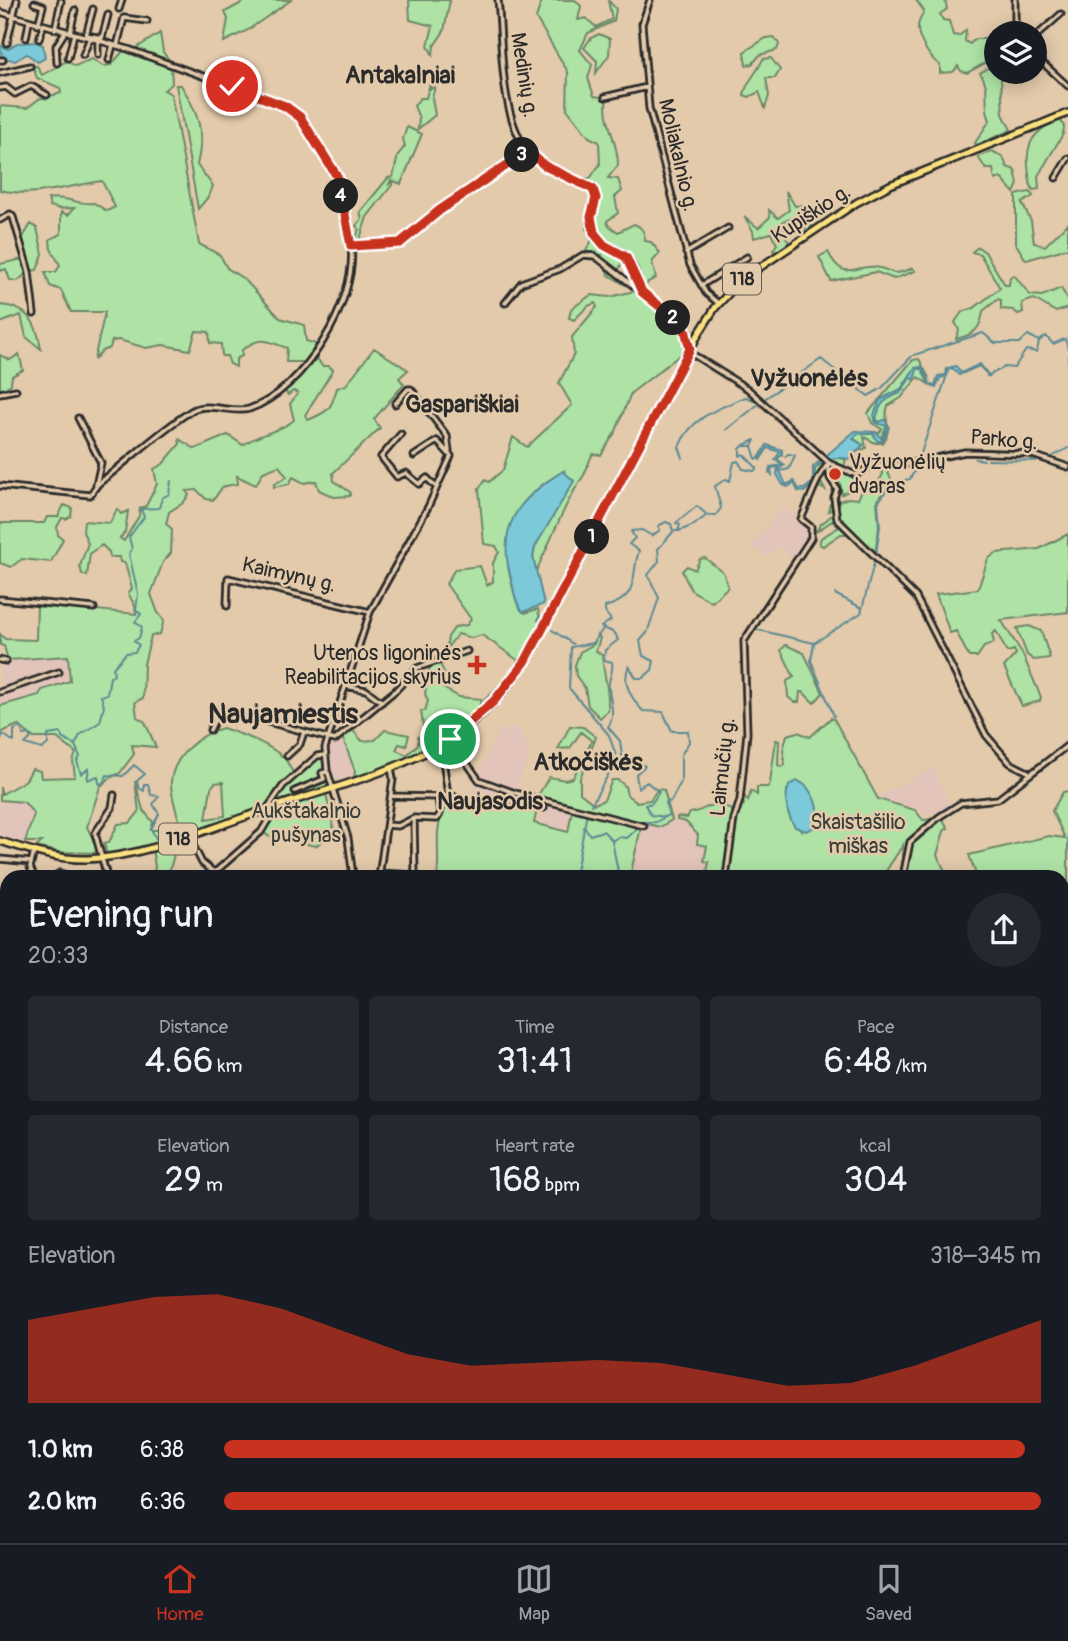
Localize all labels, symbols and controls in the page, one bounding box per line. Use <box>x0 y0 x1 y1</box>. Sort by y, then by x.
map controls <box>984 21 1047 84</box>
button: layers <box>984 21 1047 84</box>
street label: Medinių g. <box>504 31 544 119</box>
pin <box>202 56 262 116</box>
district label: Antakalniai <box>345 61 455 90</box>
icon: check <box>213 67 251 105</box>
street label: Moliakalnio g. <box>652 96 704 214</box>
pin: 3 <box>504 138 540 172</box>
text: 3 <box>516 142 527 166</box>
pin: 4 <box>324 178 358 214</box>
street label: Kupiškio g. <box>766 178 856 250</box>
text: 4 <box>335 183 346 207</box>
road number: 118 <box>723 264 761 294</box>
pin: 2 <box>656 300 690 336</box>
text: 2 <box>667 305 678 329</box>
district label: Vyžuonėlės <box>750 364 868 393</box>
district label: Gaspariškiai <box>405 390 519 419</box>
street label: Parko g. <box>969 424 1039 456</box>
place label: Vyžuonėlių dvaras <box>849 449 946 500</box>
marker: Vyžuonėlių dvaras <box>827 466 843 482</box>
pin: 1 <box>574 520 610 554</box>
text: 1 <box>588 524 595 548</box>
street label: Kaimynų g. <box>239 551 339 599</box>
place label: Utenos ligoninės Reabilitacijos skyrius <box>285 640 462 691</box>
marker: Utenos ligoninės Reabilitacijos skyrius <box>467 655 487 675</box>
district label: Naujamiestis <box>208 697 358 732</box>
pin <box>420 709 480 769</box>
street label: Laimučių g. <box>704 716 742 818</box>
icon: arrive <box>431 720 469 758</box>
district label: Atkočiškės <box>533 748 643 777</box>
district label: Naujasodis <box>437 787 543 816</box>
park label: Aukštakalnio pušynas <box>251 798 361 849</box>
park label: Skaistašilio miškas <box>810 809 906 860</box>
road number: 118 <box>159 824 197 854</box>
text: Evening run <box>28 891 214 939</box>
button: share <box>967 893 1041 967</box>
text: 20:33 <box>28 941 88 970</box>
text: Distance <box>159 1015 228 1039</box>
text: Time <box>515 1015 554 1039</box>
text: Pace <box>857 1015 894 1039</box>
text: 4.66 <box>145 1039 213 1083</box>
text: 31:41 <box>496 1039 573 1083</box>
text: 6:48 <box>824 1039 891 1083</box>
text: km <box>213 1054 242 1078</box>
text: /km <box>891 1054 927 1078</box>
text: Elevation <box>157 1134 230 1158</box>
text: Heart rate <box>494 1134 575 1158</box>
text: kcal <box>860 1134 891 1158</box>
text: 29 <box>164 1158 202 1202</box>
text: 168 <box>489 1158 541 1202</box>
text: 304 <box>844 1158 907 1202</box>
text: m <box>202 1173 223 1197</box>
text: bpm <box>541 1173 580 1197</box>
text: Elevation <box>28 1241 116 1270</box>
text: 318–345 m <box>930 1241 1041 1270</box>
text: 1.0 km <box>28 1435 93 1464</box>
text: 6:38 <box>140 1435 184 1464</box>
text: 2.0 km <box>28 1487 97 1516</box>
text: 6:36 <box>140 1487 186 1516</box>
tab: Home <box>156 1560 204 1626</box>
tab: Map <box>515 1560 553 1626</box>
tab: Saved <box>865 1560 912 1626</box>

